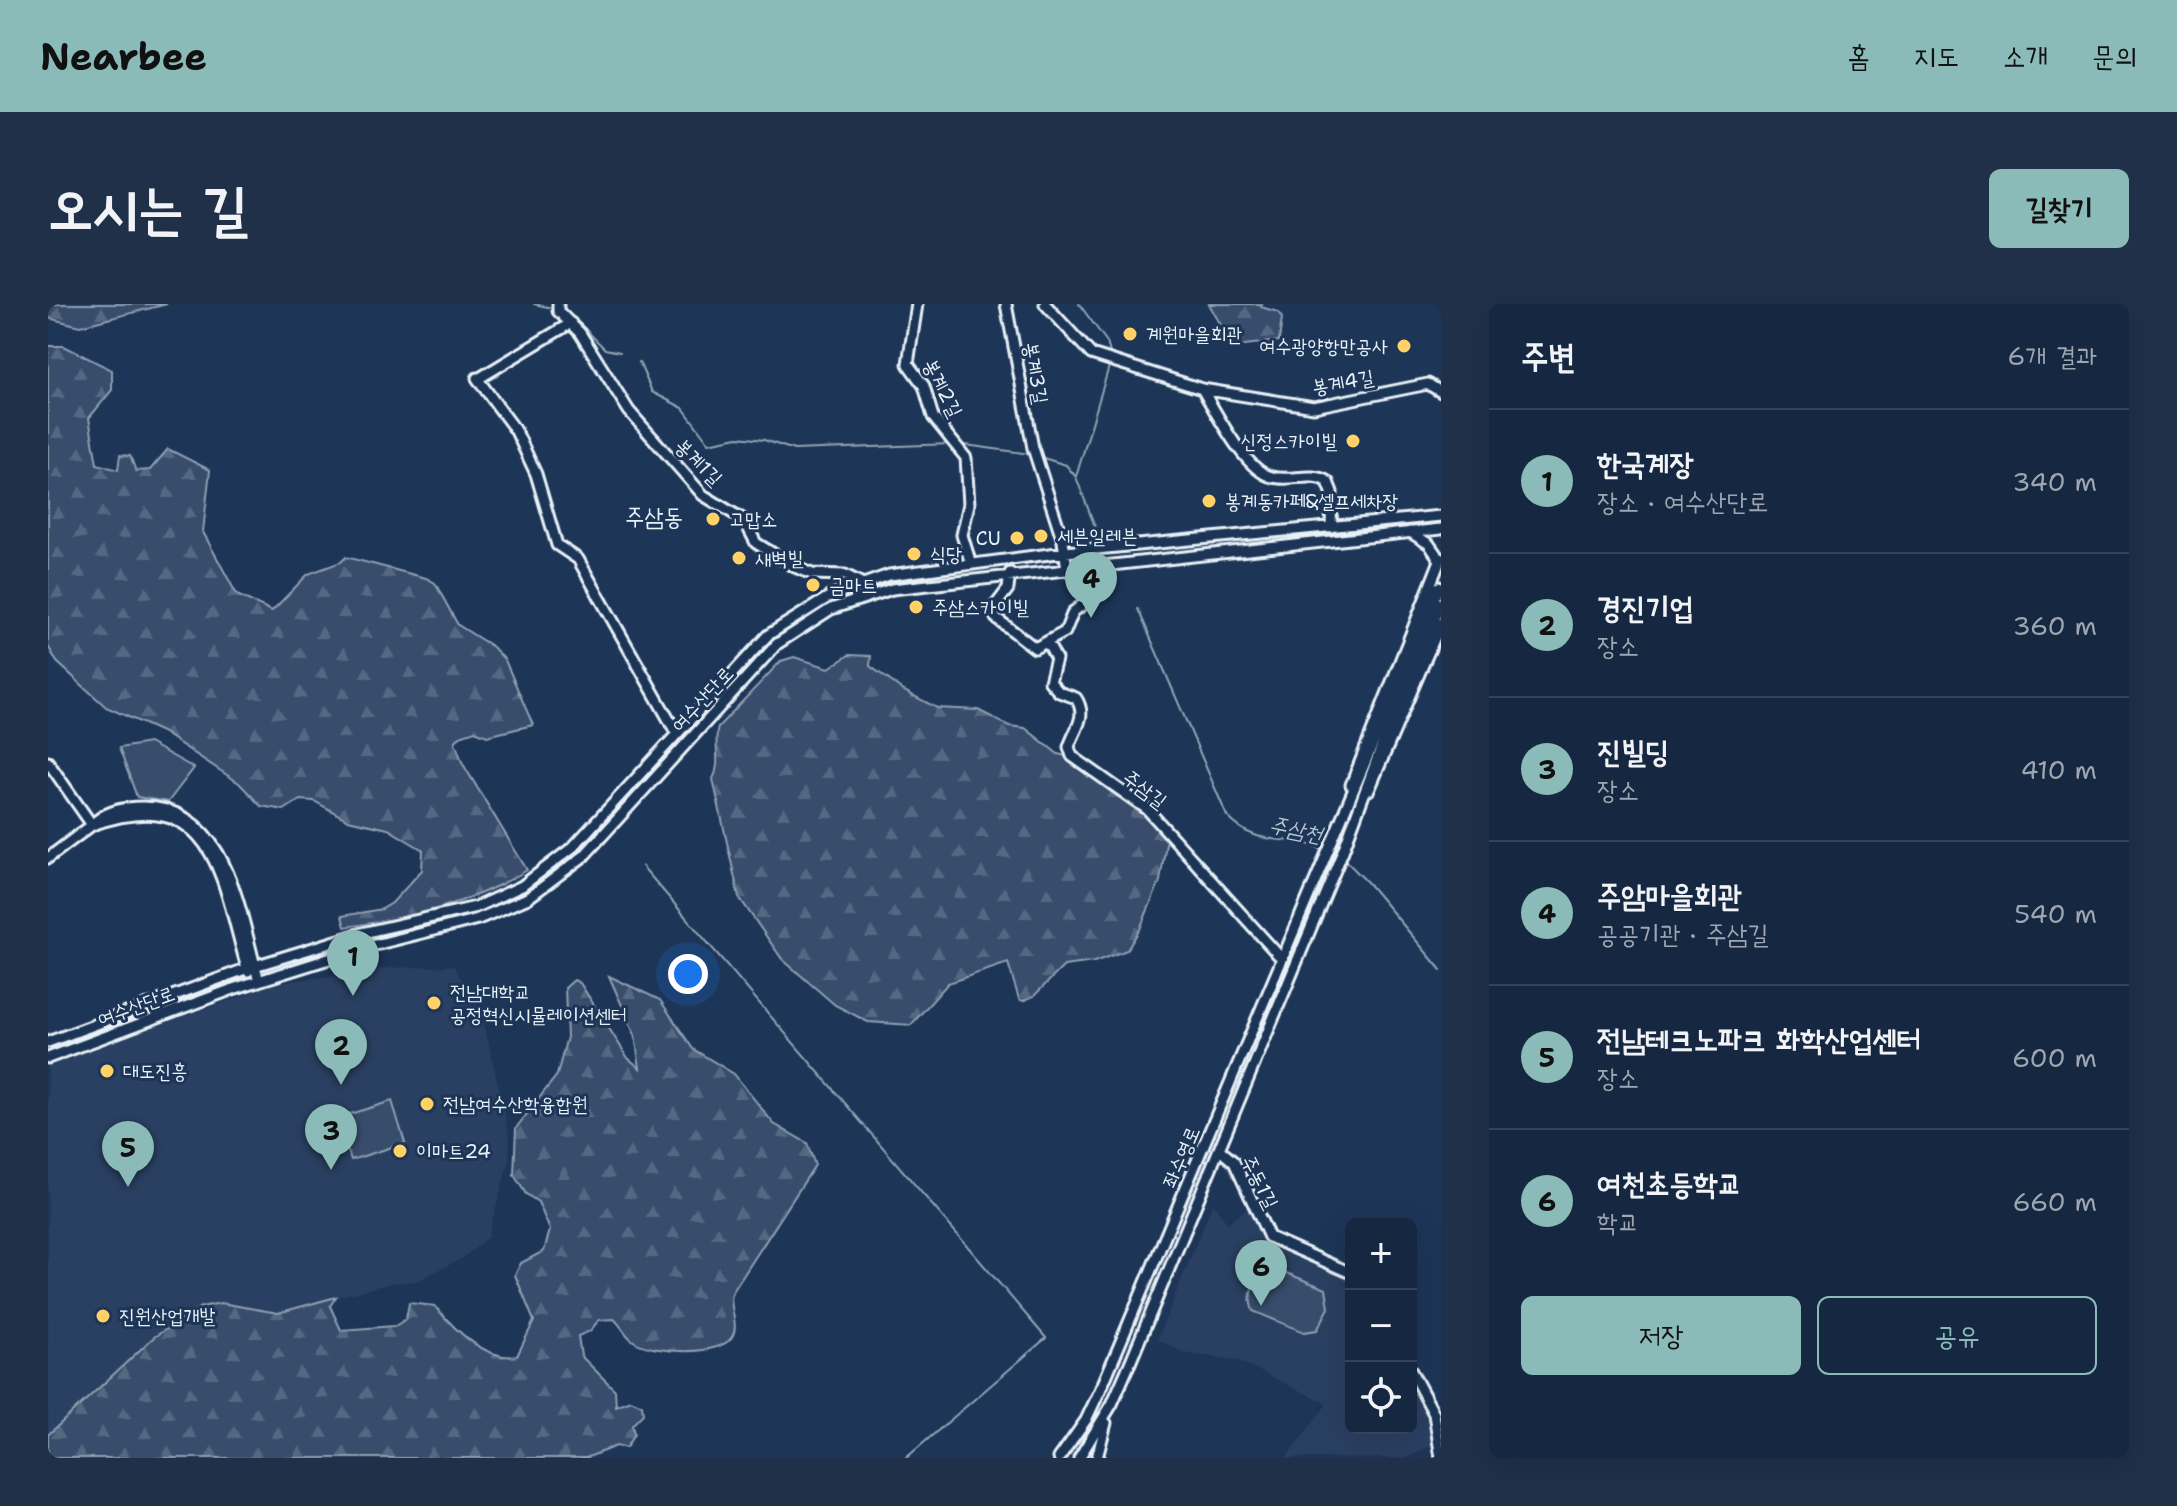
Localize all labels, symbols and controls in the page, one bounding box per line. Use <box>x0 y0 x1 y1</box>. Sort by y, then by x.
text: Nearbee <box>40 31 207 82</box>
text: 홈 <box>1847 37 1870 75</box>
text: 지도 <box>1914 37 1959 75</box>
text: 소개 <box>2003 37 2048 75</box>
text: 문의 <box>2092 37 2137 75</box>
button: 길찾기 <box>1989 169 2129 248</box>
text: 오시는 길 <box>48 171 248 246</box>
place label: 계원마을회관 <box>1146 321 1243 347</box>
marker: 계원마을회관 <box>1121 325 1139 343</box>
place label: 여수광양항만공사 <box>1259 333 1388 359</box>
text: 주변 <box>1521 333 1576 379</box>
marker: 여수광양항만공사 <box>1395 337 1413 355</box>
text: 6개 결과 <box>2007 338 2097 373</box>
street label: 봉계3길 <box>1018 340 1054 406</box>
street label: 봉계2길 <box>917 354 969 422</box>
street label: 봉계4길 <box>1310 364 1376 400</box>
place label: 신정스카이빌 <box>1240 428 1338 454</box>
marker: 신정스카이빌 <box>1344 432 1362 450</box>
street label: 봉계1길 <box>670 433 728 491</box>
text: 한국계장 <box>1597 443 1694 484</box>
text: 1 <box>1541 464 1553 499</box>
text: 340 m <box>2012 464 2097 499</box>
text: 장소 · 여수산단로 <box>1597 484 1769 519</box>
place label: 봉계동카페&셀프세차장 <box>1225 488 1398 514</box>
marker: 봉계동카페&셀프세차장 <box>1200 492 1218 510</box>
district label: 주삼동 <box>625 501 683 533</box>
place label: 고맙소 <box>729 506 777 532</box>
marker: 고맙소 <box>704 510 722 528</box>
place label: 세븐일레븐 <box>1057 523 1137 549</box>
place label: CU <box>975 525 1001 551</box>
marker: 세븐일레븐 <box>1032 527 1050 545</box>
marker: CU <box>1008 529 1026 547</box>
place label: 식당 <box>930 541 962 567</box>
place label: 새벽빌 <box>755 545 804 571</box>
marker: 식당 <box>905 545 923 563</box>
marker: 새벽빌 <box>730 549 748 567</box>
pin: 4 <box>1065 552 1117 618</box>
place label: 금마트 <box>829 572 877 598</box>
marker: 금마트 <box>804 576 822 594</box>
text: 경진기업 <box>1597 587 1694 628</box>
place label: 주삼스카이빌 <box>932 594 1029 620</box>
marker: 주삼스카이빌 <box>907 598 925 616</box>
text: 2 <box>1538 608 1556 643</box>
text: 360 m <box>2012 608 2097 643</box>
text: 장소 <box>1597 628 1639 663</box>
street label: 여수산단로 <box>665 661 739 737</box>
text: 진빌딩 <box>1597 731 1669 772</box>
text: 3 <box>1538 752 1556 787</box>
text: 410 m <box>2020 752 2097 787</box>
street label: 주삼길 <box>1118 764 1172 814</box>
text: 장소 <box>1597 772 1639 807</box>
water label: 주삼천 <box>1267 810 1327 850</box>
text: 주암마을회관 <box>1597 875 1742 916</box>
text: 4 <box>1538 896 1556 931</box>
text: 540 m <box>2014 896 2097 931</box>
text: 공공기관 · 주삼길 <box>1597 916 1769 951</box>
pin: 1 <box>327 930 379 996</box>
your location <box>668 954 708 994</box>
place label: 전남대학교 공정혁신시뮬레이션센터 <box>450 979 627 1028</box>
street label: 여수산단로 <box>94 980 178 1032</box>
marker: 전남대학교 공정혁신시뮬레이션센터 <box>425 994 443 1012</box>
pin: 2 <box>315 1019 367 1085</box>
text: 전남테크노파크 화학산업센터 <box>1597 1019 1921 1060</box>
text: 5 <box>1539 1040 1555 1075</box>
text: 600 m <box>2012 1040 2097 1075</box>
place label: 대도진흥 <box>123 1058 187 1084</box>
text: 장소 <box>1597 1060 1639 1095</box>
marker: 대도진흥 <box>98 1062 116 1080</box>
place label: 전남여수산학융합원 <box>443 1091 588 1117</box>
marker: 전남여수산학융합원 <box>418 1095 436 1113</box>
pin: 3 <box>305 1104 357 1170</box>
pin: 5 <box>102 1121 154 1187</box>
street label: 좌수영로 <box>1156 1122 1206 1192</box>
place label: 이마트24 <box>416 1138 491 1164</box>
marker: 이마트24 <box>391 1142 409 1160</box>
street label: 주동1길 <box>1236 1151 1284 1213</box>
text: 여천초등학교 <box>1597 1163 1742 1204</box>
text: 6 <box>1538 1184 1556 1219</box>
text: 660 m <box>2012 1184 2097 1219</box>
text: 학교 <box>1597 1204 1639 1239</box>
map controls <box>1345 1218 1417 1434</box>
button: + <box>1345 1218 1417 1290</box>
pin: 6 <box>1235 1240 1287 1306</box>
button: − <box>1345 1290 1417 1362</box>
button: 저장 <box>1521 1296 1801 1375</box>
button: 공유 <box>1817 1296 2097 1375</box>
place label: 진원산업개발 <box>119 1303 216 1329</box>
marker: 진원산업개발 <box>94 1307 112 1325</box>
button: locate <box>1345 1362 1417 1434</box>

